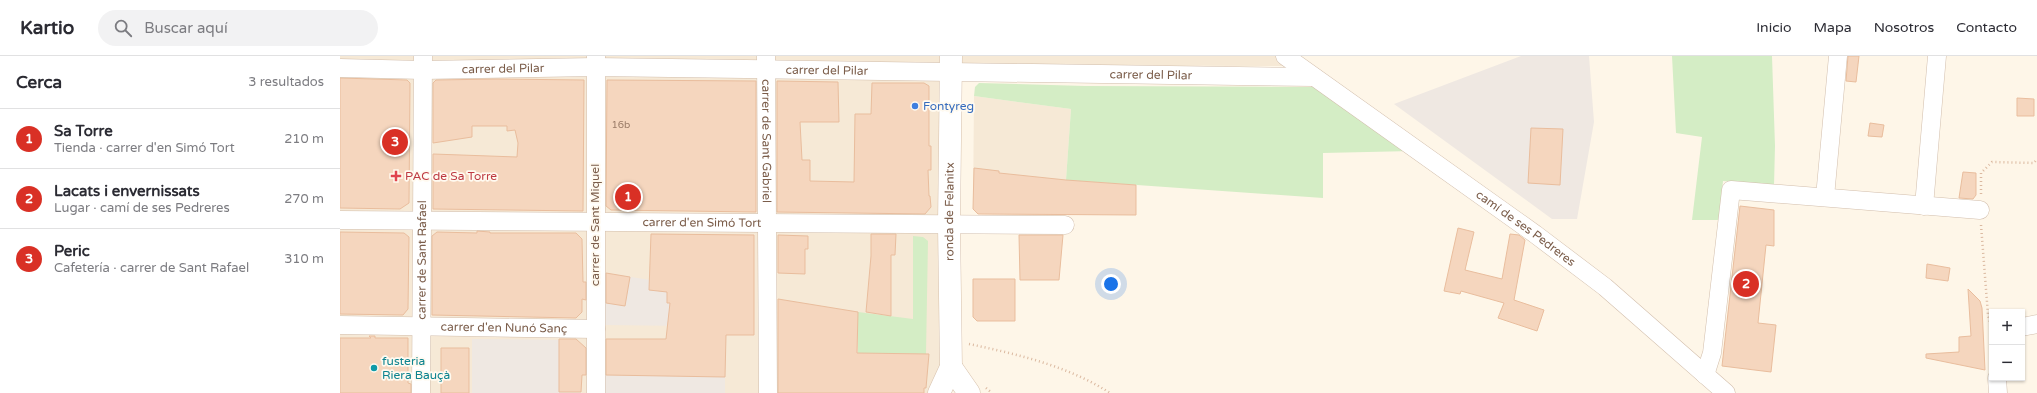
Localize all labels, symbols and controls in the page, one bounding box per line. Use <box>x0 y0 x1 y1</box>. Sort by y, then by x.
search box <box>98 10 378 46</box>
text: Kartio <box>20 17 74 39</box>
icon: search <box>112 17 134 39</box>
text: Buscar aquí <box>144 19 228 37</box>
text: Inicio <box>1756 19 1792 36</box>
text: Mapa <box>1814 19 1852 36</box>
text: Nosotros <box>1874 19 1934 36</box>
text: Contacto <box>1956 19 2017 36</box>
street label: carrer del Pilar <box>462 61 545 76</box>
street label: carrer del Pilar <box>786 63 869 78</box>
street label: carrer del Pilar <box>1110 67 1193 82</box>
text: Cerca <box>16 72 62 93</box>
text: 3 resultados <box>248 74 324 90</box>
street label: carrer de Sant Gabriel <box>759 79 774 203</box>
place label: Fontyreg <box>923 99 974 113</box>
marker: Fontyreg <box>910 101 920 111</box>
house number: 16b <box>612 119 630 131</box>
text: Sa Torre <box>54 122 113 140</box>
pin: 3 <box>382 127 408 157</box>
text: 1 <box>25 131 33 147</box>
text: 210 m <box>284 131 324 147</box>
text: Tienda · carrer d'en Simó Tort <box>54 140 235 156</box>
street label: ronda de Felanitx <box>942 162 957 261</box>
street label: carrer de Sant Miquel <box>588 164 602 286</box>
place label: PAC de Sa Torre <box>405 169 497 183</box>
marker: PAC de Sa Torre <box>390 170 402 182</box>
text: Lacats i envernissats <box>54 182 200 200</box>
pin: 1 <box>615 182 641 212</box>
street label: camí de ses Pedreres <box>1473 187 1578 269</box>
text: 2 <box>25 191 33 207</box>
text: 270 m <box>284 191 324 207</box>
text: Lugar · camí de ses Pedreres <box>54 200 230 216</box>
street label: carrer de Sant Rafael <box>414 200 429 320</box>
street label: carrer d'en Simó Tort <box>642 215 762 230</box>
text: Peric <box>54 242 90 260</box>
text: 3 <box>25 251 33 267</box>
text: 310 m <box>284 251 324 267</box>
text: Cafetería · carrer de Sant Rafael <box>54 260 249 276</box>
pin: 2 <box>1733 269 1759 299</box>
your location <box>1101 274 1121 294</box>
map controls <box>1989 309 2025 381</box>
button: + <box>1989 309 2025 345</box>
street label: carrer d'en Nunó Sanç <box>441 320 567 336</box>
button: − <box>1989 345 2025 381</box>
place label: fusteria Riera Bauçà <box>382 354 450 382</box>
marker: fusteria Riera Bauçà <box>369 363 379 373</box>

